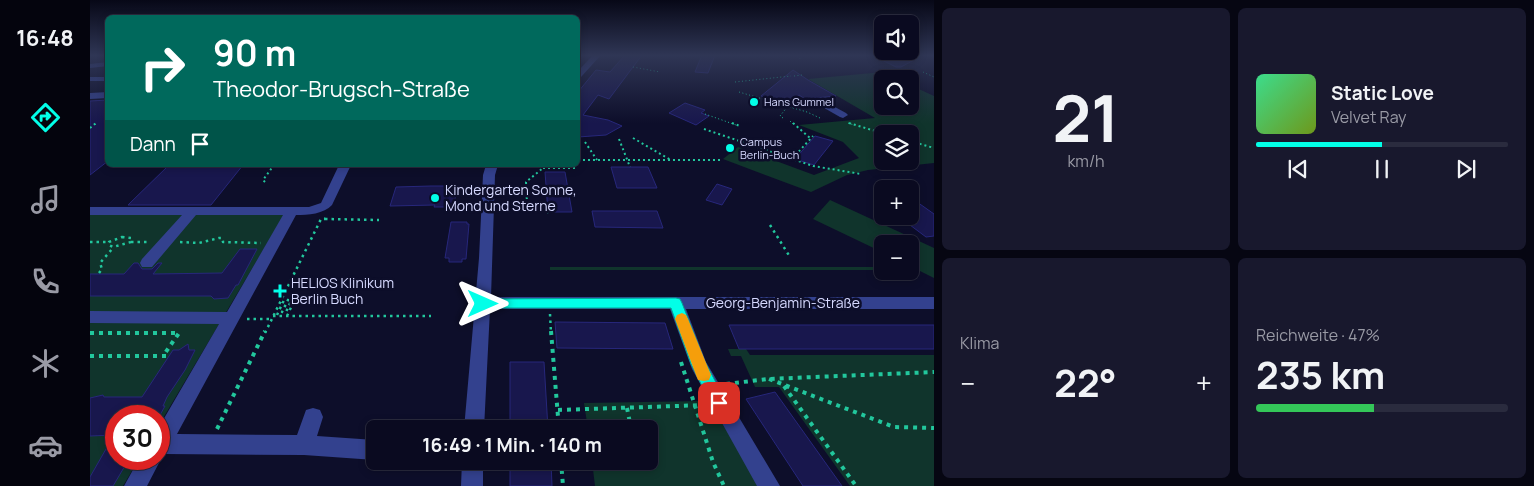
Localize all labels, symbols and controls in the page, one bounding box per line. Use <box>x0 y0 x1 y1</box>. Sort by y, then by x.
map controls <box>874 15 919 280</box>
button: sound <box>874 15 919 60</box>
text: 16:48 <box>16 23 74 53</box>
text: 90 m <box>213 29 296 77</box>
icon: right <box>130 35 195 100</box>
button: search <box>874 70 919 115</box>
text: 21 <box>1052 73 1120 162</box>
text: Theodor-Brugsch-Straße <box>213 74 470 104</box>
text: Static Love <box>1331 80 1434 106</box>
place label: Hans Gummel <box>764 94 834 109</box>
marker: Hans Gummel <box>748 96 760 108</box>
icon: directions <box>28 100 63 135</box>
text: Velvet Ray <box>1331 106 1407 128</box>
button: layers <box>874 125 919 170</box>
icon: arrive <box>186 130 214 158</box>
text: Dann <box>130 131 176 157</box>
place label: Campus Berlin-Buch <box>740 134 799 162</box>
marker: Campus Berlin-Buch <box>724 142 736 154</box>
text: km/h <box>1067 150 1105 172</box>
icon: previous <box>1284 155 1312 183</box>
icon: pause <box>1368 155 1396 183</box>
icon: next <box>1452 155 1480 183</box>
place label: Kindergarten Sonne, Mond und Sterne <box>445 180 577 215</box>
button: + <box>874 180 919 225</box>
icon: music <box>28 182 63 217</box>
marker: Kindergarten Sonne, Mond und Sterne <box>429 192 441 204</box>
button: − <box>874 235 919 280</box>
icon: phone <box>28 264 63 299</box>
place label: HELIOS Klinikum Berlin Buch <box>291 273 394 308</box>
position arrow <box>456 277 508 329</box>
marker: HELIOS Klinikum Berlin Buch <box>273 284 287 298</box>
street label: Georg-Benjamin-Straße <box>706 293 860 312</box>
text: Reichweite · 47% <box>1256 324 1380 346</box>
text: Klima <box>960 332 999 354</box>
icon: climate <box>28 346 63 381</box>
text: 235 km <box>1256 348 1385 400</box>
text: 22° <box>1054 356 1117 408</box>
text: − <box>960 364 975 402</box>
text: + <box>1196 364 1212 402</box>
pin <box>698 382 740 424</box>
icon: arrive <box>705 389 733 417</box>
speed limit sign: 30 <box>105 405 170 470</box>
icon: car <box>28 428 63 463</box>
text: 16:49 · 1 Min. · 140 m <box>422 432 602 458</box>

